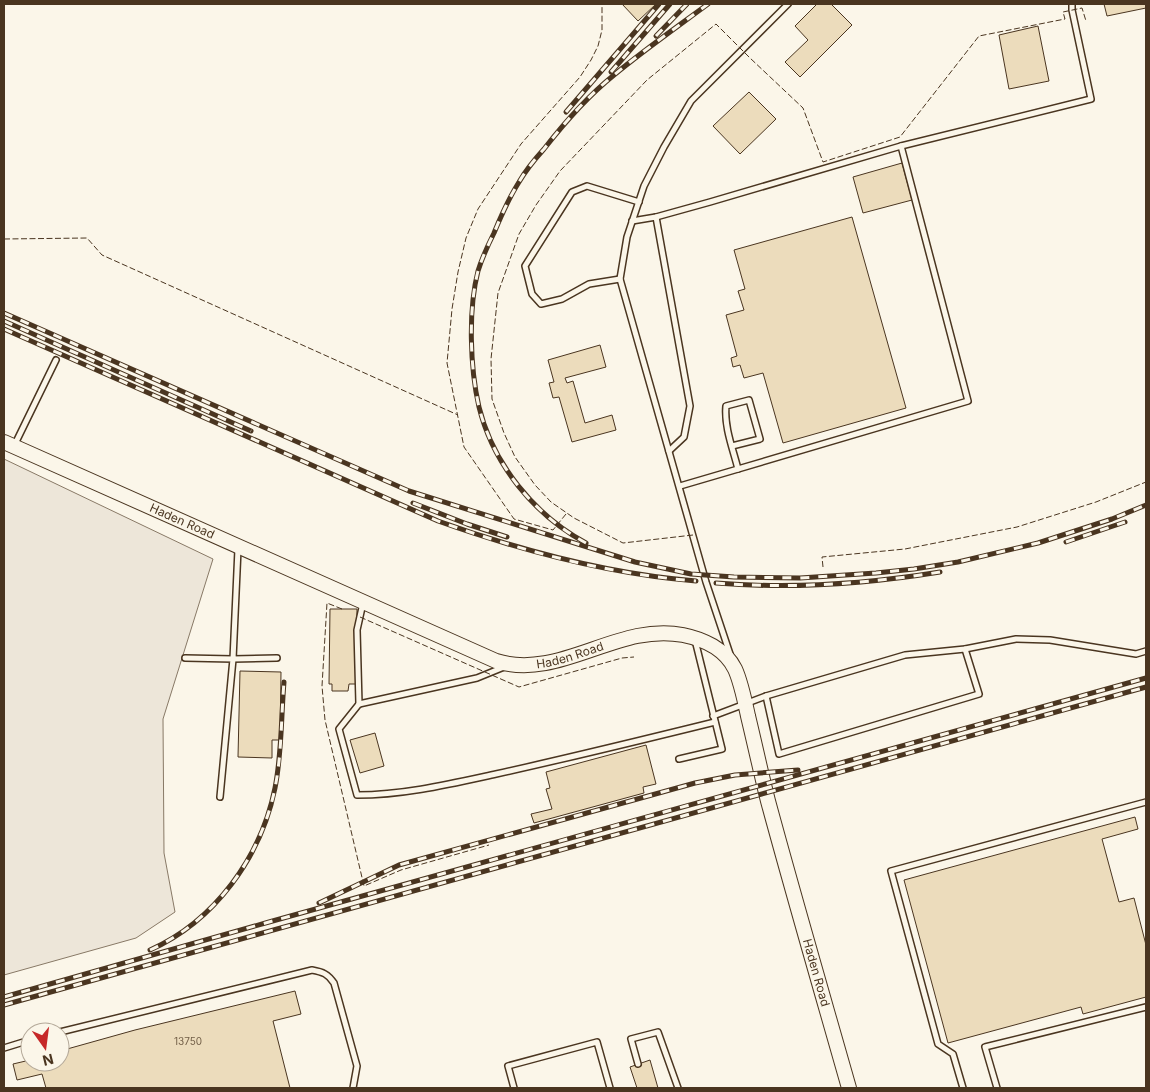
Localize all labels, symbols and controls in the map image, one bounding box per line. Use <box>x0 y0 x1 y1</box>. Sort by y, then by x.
street label: Haden Road <box>148 500 217 542</box>
street label: Haden Road <box>535 638 605 671</box>
street label: Haden Road <box>800 937 833 1008</box>
north arrow <box>20 1022 70 1072</box>
house number: 13750 <box>174 1035 202 1047</box>
text: N <box>41 1051 55 1070</box>

